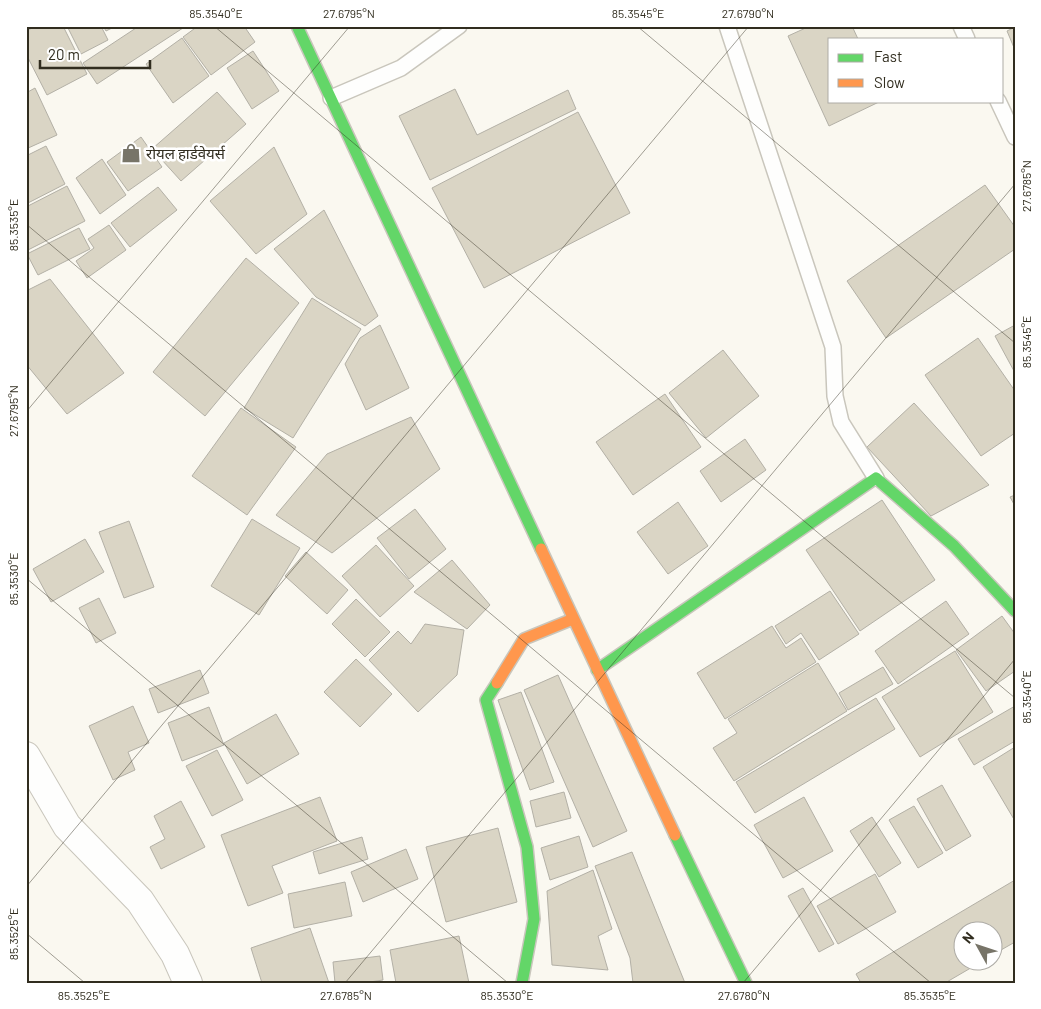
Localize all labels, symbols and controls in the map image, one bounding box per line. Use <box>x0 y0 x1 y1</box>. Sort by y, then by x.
text: 85.3540°E <box>189 6 243 20</box>
text: 27.6795°N <box>323 6 375 20</box>
text: 85.3545°E <box>612 6 664 20</box>
text: 27.6790°N <box>722 6 774 20</box>
scale bar <box>40 38 150 70</box>
legend <box>828 38 1004 102</box>
text: 20 m <box>48 45 80 63</box>
text: Fast <box>874 47 902 65</box>
text: Slow <box>874 73 905 91</box>
shop icon: रोयल हार्डवेयर्स <box>120 142 142 164</box>
place label: रोयल हार्डवेयर्स <box>146 144 226 162</box>
text: 27.6785°N <box>1019 160 1033 212</box>
text: 85.3535°E <box>6 199 20 251</box>
text: 85.3545°E <box>1019 316 1033 368</box>
text: 27.6795°N <box>6 385 20 437</box>
text: 85.3530°E <box>6 553 20 605</box>
text: 85.3540°E <box>1019 670 1033 724</box>
text: 85.3525°E <box>6 908 20 960</box>
north arrow <box>954 922 1004 972</box>
text: N <box>958 928 977 946</box>
text: 85.3525°E <box>58 988 110 1002</box>
text: 27.6785°N <box>320 988 372 1002</box>
text: 85.3530°E <box>481 988 533 1002</box>
text: 27.6780°N <box>718 988 770 1002</box>
text: 85.3535°E <box>904 988 956 1002</box>

